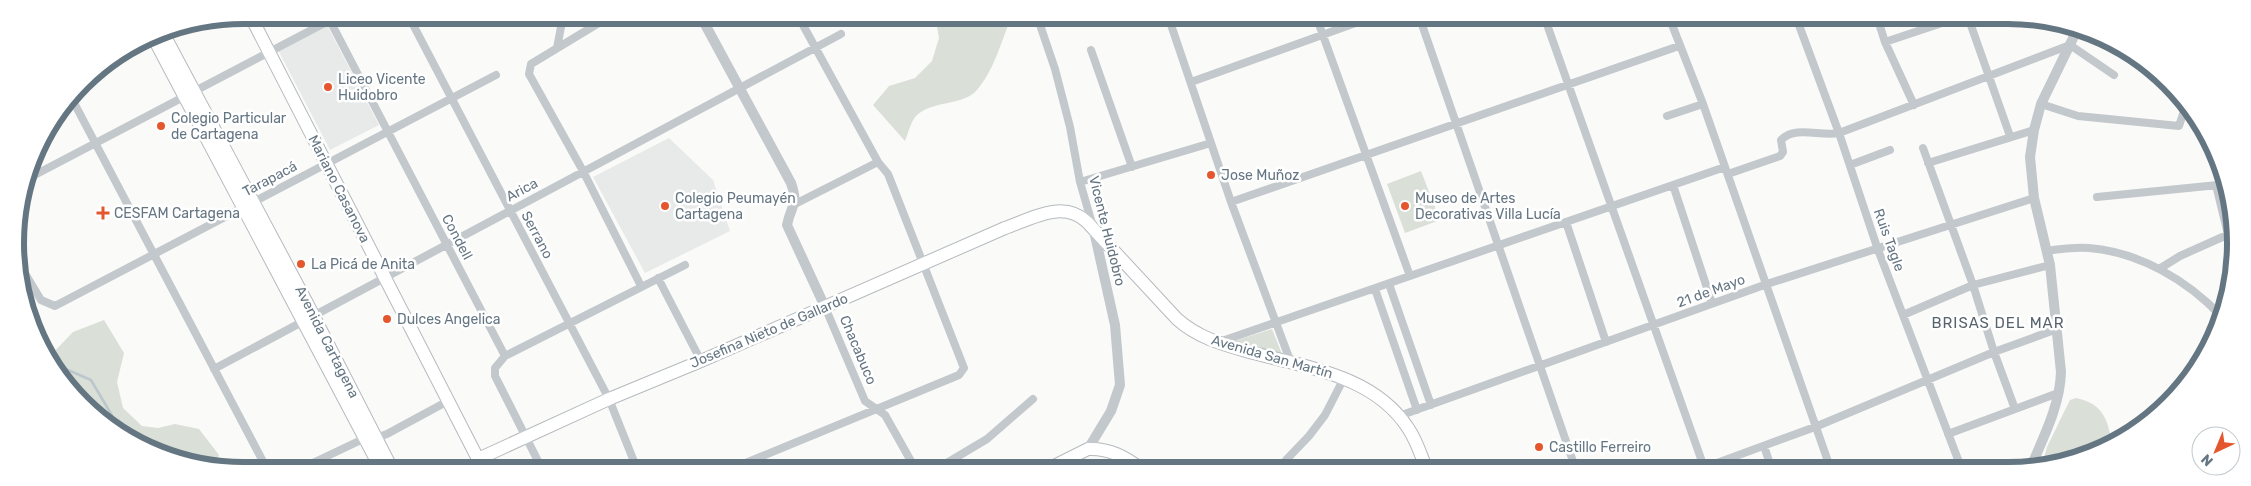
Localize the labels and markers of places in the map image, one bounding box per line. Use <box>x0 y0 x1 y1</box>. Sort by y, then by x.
place label: Liceo Vicente Huidobro <box>338 71 426 104</box>
marker: Liceo Vicente Huidobro <box>322 81 334 93</box>
place label: Colegio Particular de Cartagena <box>171 110 287 143</box>
marker: Colegio Particular de Cartagena <box>155 120 167 132</box>
place label: Jose Muñoz <box>1221 167 1299 184</box>
marker: Jose Muñoz <box>1205 169 1217 181</box>
place label: Colegio Peumayén Cartagena <box>675 190 796 223</box>
place label: Museo de Artes Decorativas Villa Lucía <box>1415 190 1561 223</box>
marker: Colegio Peumayén Cartagena <box>659 200 671 212</box>
marker: Museo de Artes Decorativas Villa Lucía <box>1399 200 1411 212</box>
place label: CESFAM Cartagena <box>114 205 240 222</box>
marker: CESFAM Cartagena <box>96 206 110 220</box>
place label: La Picá de Anita <box>311 256 415 273</box>
marker: La Picá de Anita <box>295 258 307 270</box>
place label: Dulces Angelica <box>397 311 501 328</box>
marker: Dulces Angelica <box>381 313 393 325</box>
place label: Castillo Ferreiro <box>1549 439 1651 456</box>
marker: Castillo Ferreiro <box>1533 441 1545 453</box>

